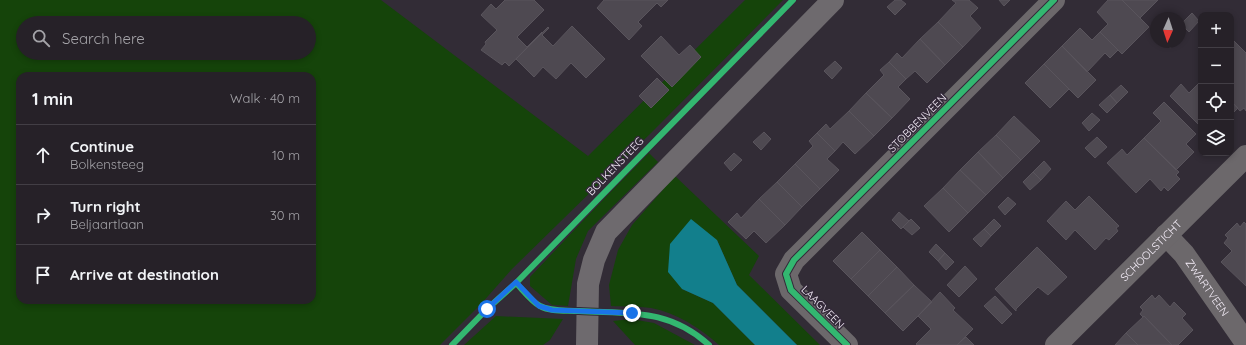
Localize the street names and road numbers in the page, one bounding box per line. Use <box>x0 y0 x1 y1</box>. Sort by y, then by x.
street label: STOBBENVEEN <box>885 91 949 155</box>
street label: BOLKENSTEEG <box>584 134 646 198</box>
street label: SCHOOLSTICHT <box>1117 217 1185 284</box>
street label: ZWARTVEEN <box>1183 256 1232 319</box>
street label: LAAGVEEN <box>798 282 848 332</box>

